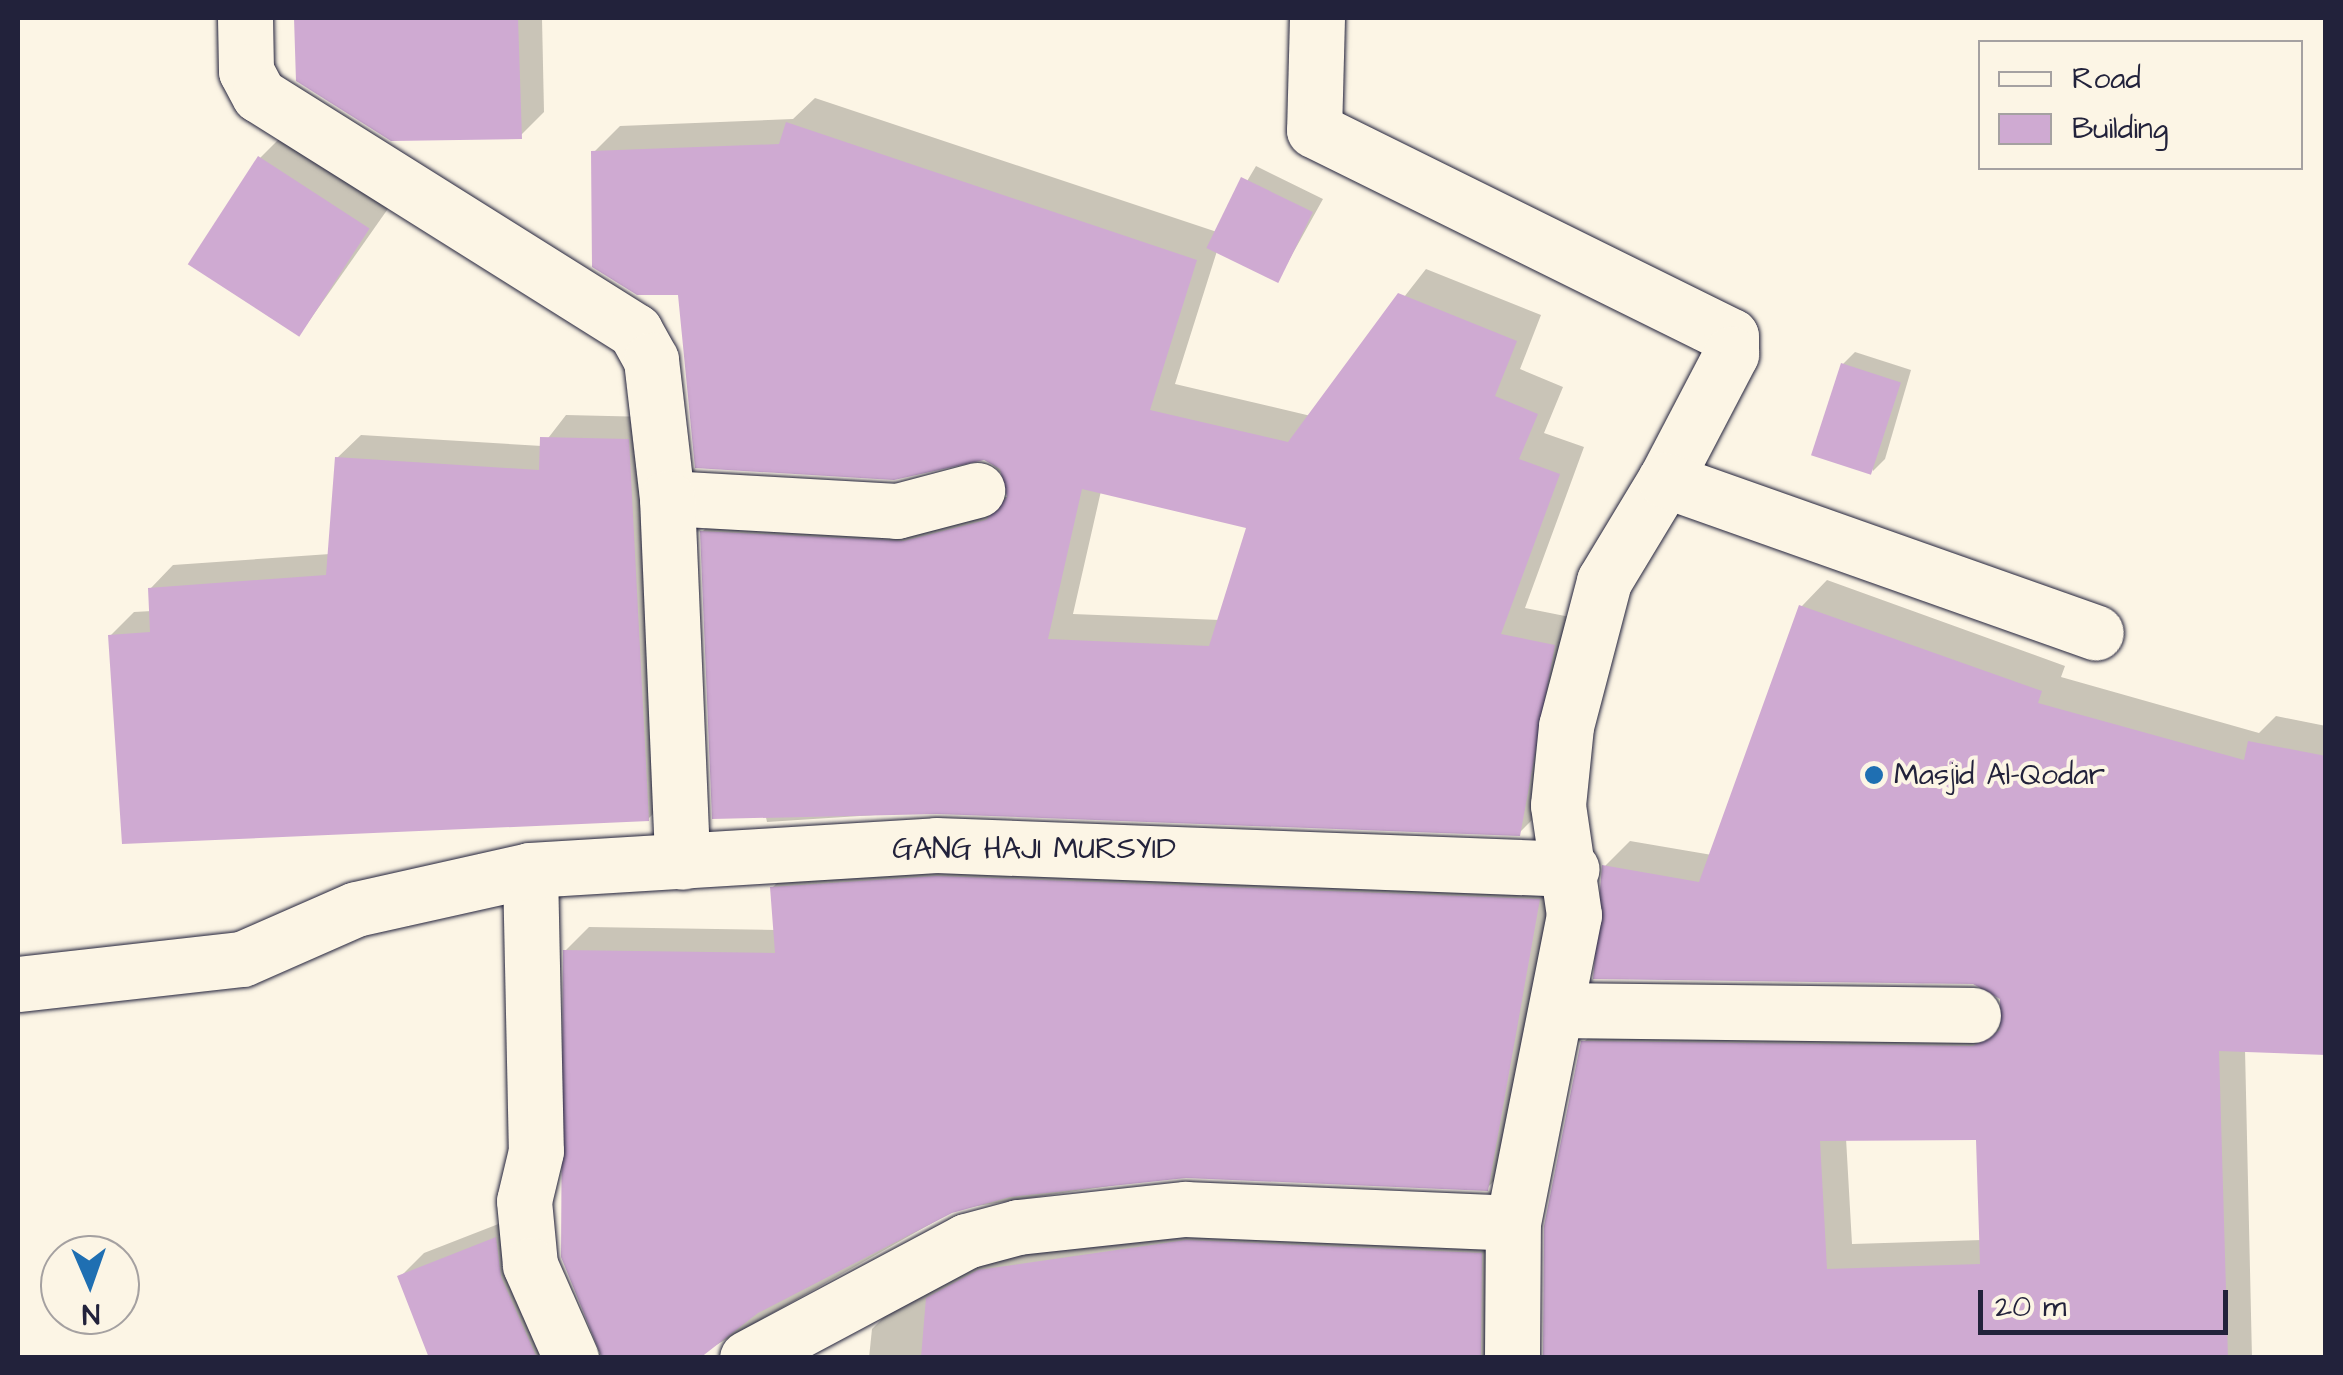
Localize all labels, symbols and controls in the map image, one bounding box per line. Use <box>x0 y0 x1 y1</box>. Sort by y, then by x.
legend <box>1978 40 2303 170</box>
text: Road <box>2072 58 2141 100</box>
text: Building <box>2072 108 2168 150</box>
place label: Masjid Al-Qodar <box>1894 757 2105 793</box>
marker: Masjid Al-Qodar <box>1863 764 1885 786</box>
street label: GANG HAJI MURSYID <box>892 831 1176 867</box>
north arrow <box>40 1235 140 1335</box>
scale bar <box>1983 1270 2233 1332</box>
text: 20 m <box>1995 1286 2066 1328</box>
text: N <box>82 1294 100 1333</box>

